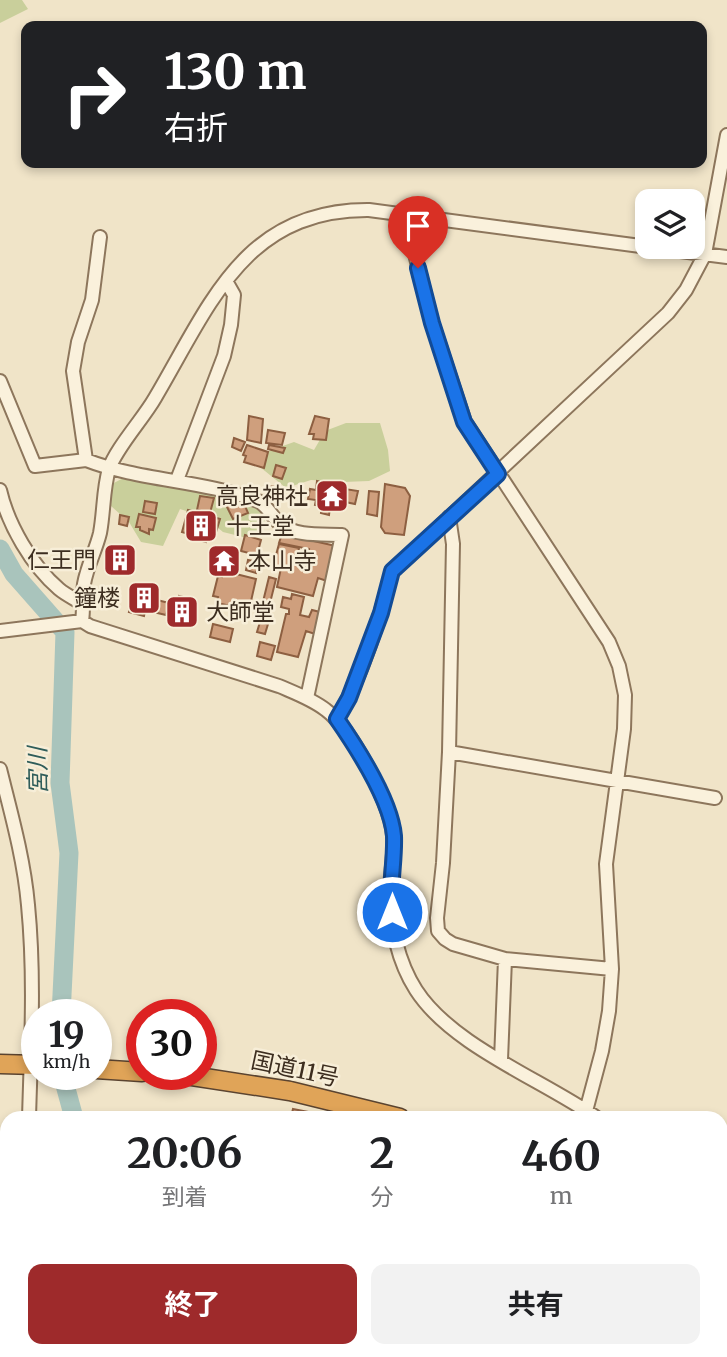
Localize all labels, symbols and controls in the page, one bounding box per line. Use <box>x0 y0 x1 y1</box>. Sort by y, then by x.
text: 130 m <box>164 41 307 102</box>
icon: right <box>49 49 140 140</box>
text: 右折 <box>164 108 228 148</box>
map controls <box>635 189 705 259</box>
button: layers <box>635 189 705 259</box>
pin <box>388 196 448 268</box>
icon: arrive <box>399 207 437 245</box>
temple icon: 高良神社 <box>313 477 351 515</box>
place label: 高良神社 <box>216 481 308 510</box>
building icon: 十王堂 <box>182 507 220 545</box>
place label: 十王堂 <box>226 511 295 540</box>
building icon: 仁王門 <box>101 541 139 579</box>
temple icon: 本山寺 <box>205 542 243 580</box>
place label: 仁王門 <box>27 545 96 574</box>
place label: 本山寺 <box>248 546 317 575</box>
building icon: 鐘楼 <box>125 579 163 617</box>
place label: 鐘楼 <box>74 583 120 612</box>
building icon: 大師堂 <box>163 593 201 631</box>
place label: 大師堂 <box>206 597 275 626</box>
water label: 宮川 <box>22 744 53 795</box>
position arrow <box>355 875 429 949</box>
speed limit sign: 30 <box>126 999 217 1090</box>
text: 19 <box>48 1013 85 1057</box>
street label: 国道11号 <box>249 1045 342 1092</box>
text: km/h <box>43 1050 90 1073</box>
text: 20:06 <box>127 1127 242 1179</box>
text: 2 <box>369 1127 394 1179</box>
text: 460 <box>521 1130 601 1182</box>
text: m <box>550 1181 572 1210</box>
text: 到着 <box>162 1182 208 1211</box>
text: 分 <box>370 1182 393 1211</box>
button: 終了 <box>28 1264 357 1344</box>
button: 共有 <box>371 1264 700 1344</box>

